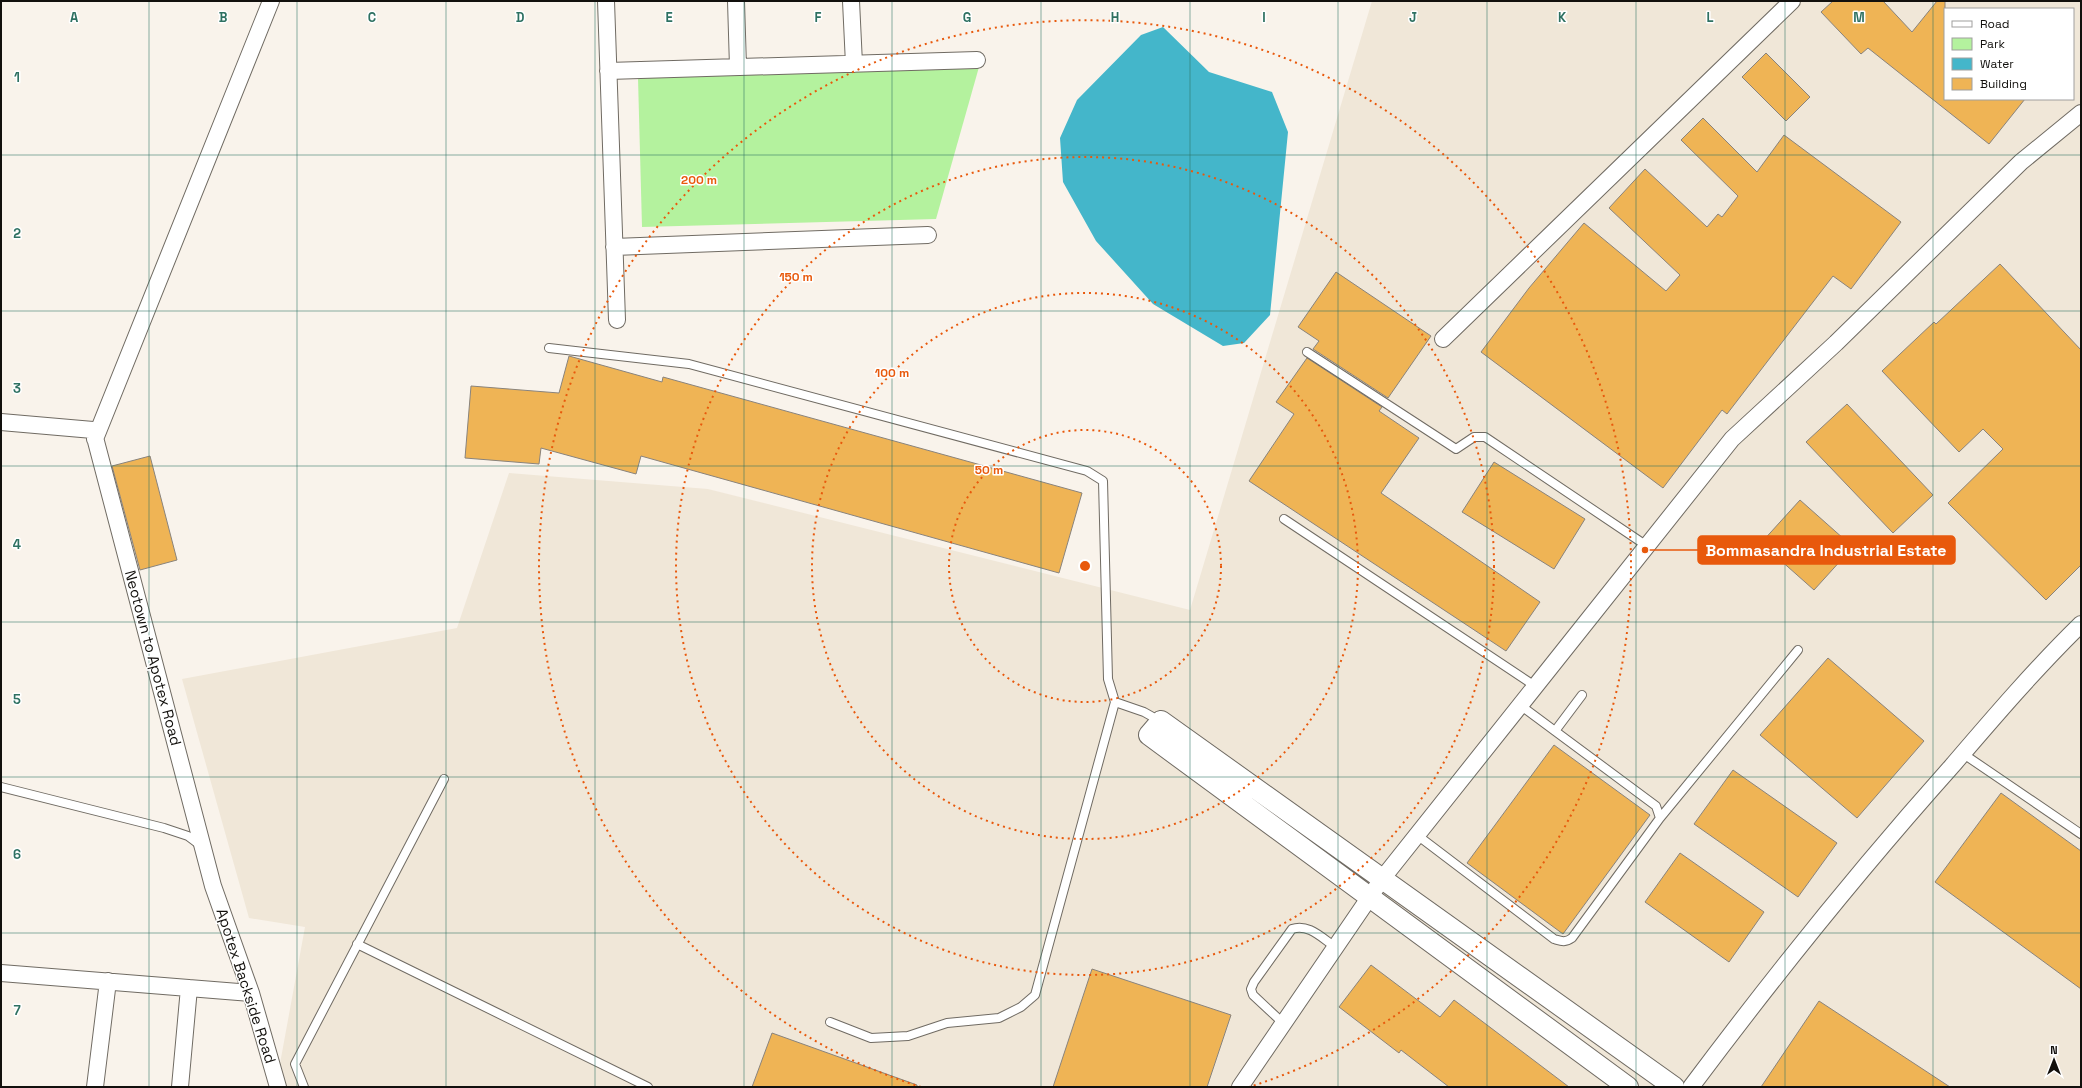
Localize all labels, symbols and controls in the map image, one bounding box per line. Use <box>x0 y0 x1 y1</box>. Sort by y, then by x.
legend <box>1944 8 2074 100</box>
text: A <box>70 9 79 26</box>
text: B <box>219 9 228 26</box>
text: C <box>368 9 376 26</box>
text: D <box>516 9 525 26</box>
text: E <box>665 9 673 26</box>
text: F <box>815 9 822 26</box>
text: G <box>963 9 971 26</box>
text: H <box>1111 9 1119 26</box>
text: I <box>1262 9 1266 26</box>
text: J <box>1409 9 1417 26</box>
text: K <box>1558 9 1567 26</box>
text: L <box>1706 9 1714 26</box>
text: M <box>1853 9 1865 26</box>
text: Road <box>1980 16 2009 32</box>
text: Park <box>1980 36 2005 52</box>
text: Water <box>1980 56 2014 72</box>
text: 1 <box>14 69 20 86</box>
text: Building <box>1980 76 2027 92</box>
text: 200 m <box>681 172 717 188</box>
text: 2 <box>13 225 21 242</box>
text: 150 m <box>779 269 813 285</box>
text: 100 m <box>875 365 909 381</box>
text: 3 <box>13 380 21 397</box>
text: 50 m <box>975 462 1003 478</box>
text: 4 <box>13 536 21 553</box>
callout: Bommasandra Industrial Estate <box>1698 536 1955 564</box>
text: Bommasandra Industrial Estate <box>1705 540 1947 561</box>
centre of rings <box>1078 559 1092 573</box>
street label: Neotown to Apotex Road <box>121 568 186 748</box>
text: 5 <box>13 691 21 708</box>
text: 6 <box>13 846 21 863</box>
street label: Apotex Backside Road <box>212 906 281 1066</box>
text: 7 <box>13 1002 21 1019</box>
north arrow <box>2034 1040 2074 1080</box>
text: N <box>2050 1043 2058 1057</box>

